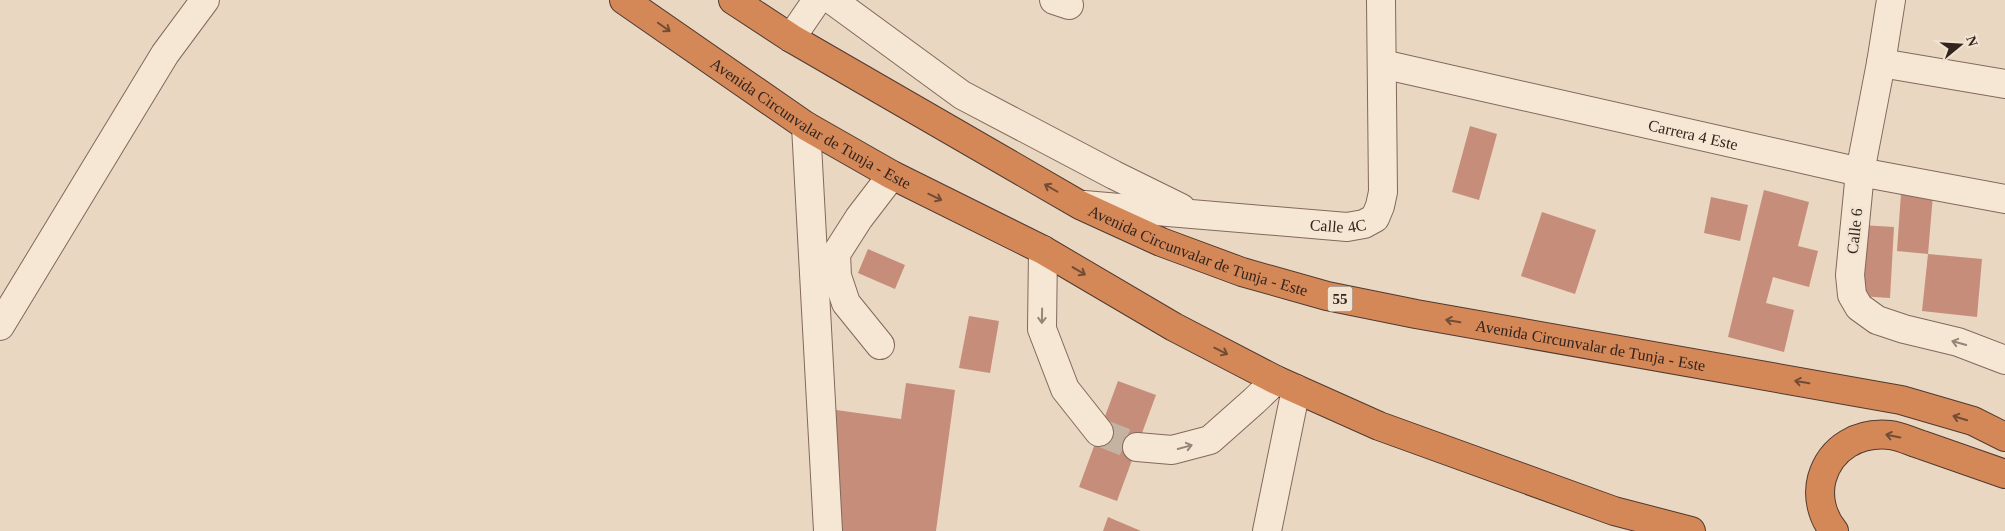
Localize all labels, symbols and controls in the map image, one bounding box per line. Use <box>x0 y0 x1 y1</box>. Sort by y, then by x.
north arrow <box>1935 20 1985 70</box>
one-way arrow <box>657 22 671 32</box>
text: N <box>1963 34 1981 48</box>
street label: Avenida Circunvalar de Tunja - Este <box>707 55 914 192</box>
street label: Carrera 4 Este <box>1647 116 1740 153</box>
one-way arrow <box>1045 183 1059 193</box>
one-way arrow <box>927 192 942 202</box>
street label: Avenida Circunvalar de Tunja - Este <box>1086 202 1310 299</box>
street label: Calle 6 <box>1844 207 1865 255</box>
street label: Calle 4C <box>1309 216 1368 236</box>
one-way arrow <box>1072 266 1087 276</box>
road number: 55 <box>1328 286 1352 312</box>
one-way arrow <box>1038 308 1047 324</box>
one-way arrow <box>1445 315 1461 325</box>
street label: Avenida Circunvalar de Tunja - Este <box>1474 317 1707 374</box>
one-way arrow <box>1952 338 1968 348</box>
one-way arrow <box>1213 347 1228 356</box>
one-way arrow <box>1795 377 1811 387</box>
one-way arrow <box>1953 412 1969 422</box>
one-way arrow <box>1885 431 1901 441</box>
one-way arrow <box>1177 442 1193 451</box>

